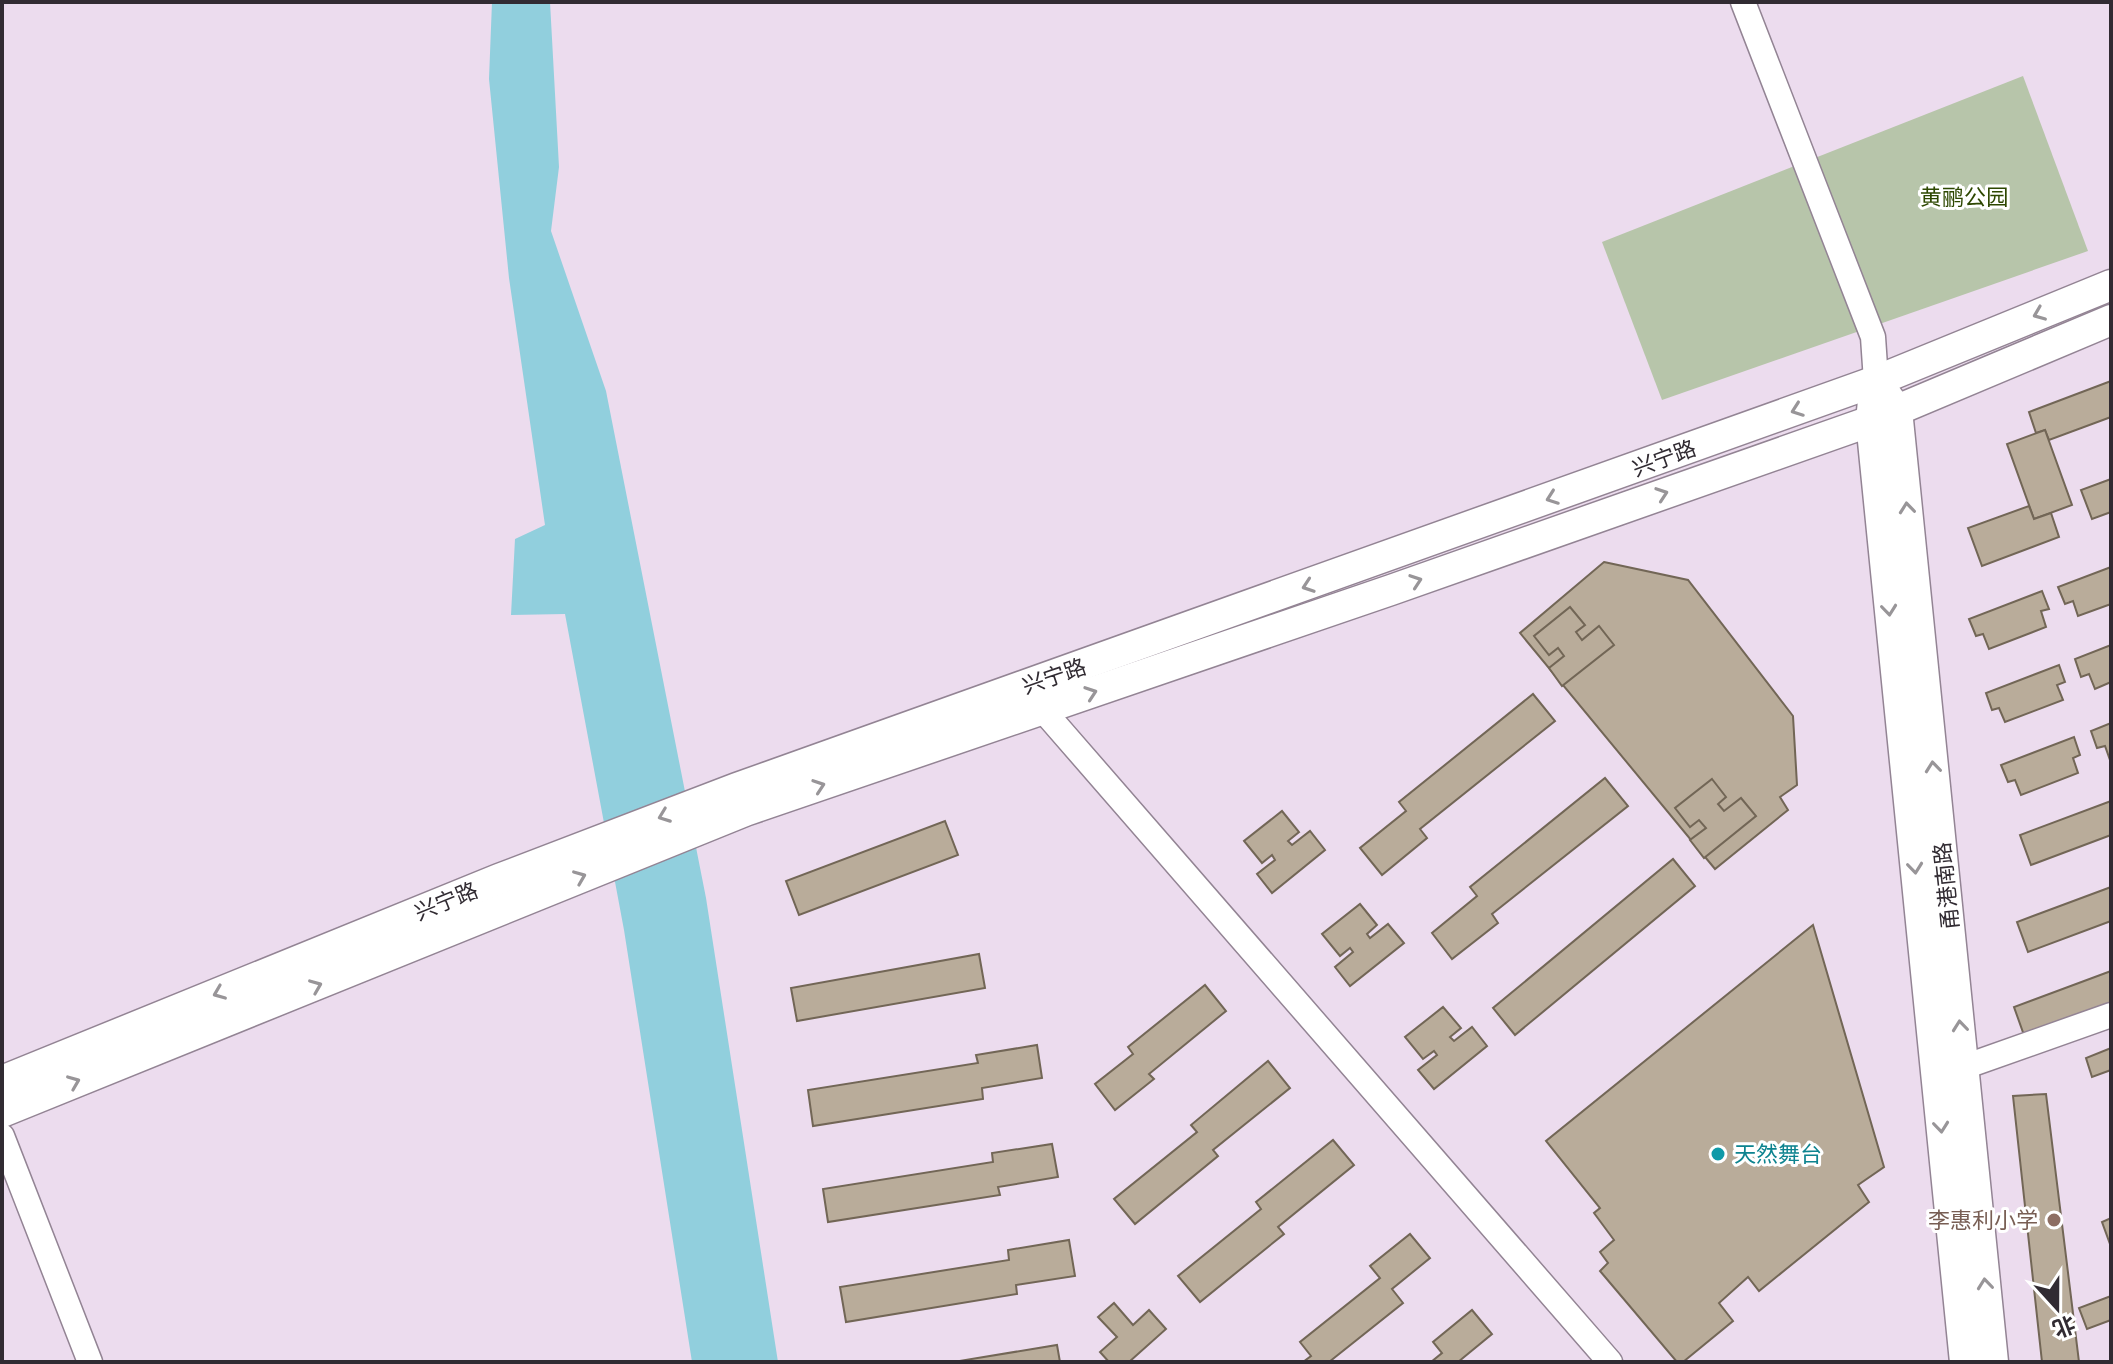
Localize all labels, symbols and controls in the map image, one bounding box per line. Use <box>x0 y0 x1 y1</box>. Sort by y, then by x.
park label: 黄鹂公园 <box>1920 185 2008 210</box>
one-way arrow <box>2033 305 2047 321</box>
one-way arrow <box>1791 400 1805 416</box>
street label: 兴宁路 <box>1629 435 1699 482</box>
one-way arrow <box>1546 488 1560 505</box>
one-way arrow <box>1654 488 1668 504</box>
one-way arrow <box>1899 501 1916 514</box>
one-way arrow <box>1409 574 1423 590</box>
one-way arrow <box>1302 576 1316 593</box>
one-way arrow <box>1881 604 1898 617</box>
street label: 兴宁路 <box>1019 654 1089 699</box>
one-way arrow <box>1083 686 1097 702</box>
one-way arrow <box>1925 760 1942 773</box>
one-way arrow <box>811 779 825 795</box>
one-way arrow <box>658 806 672 823</box>
street label: 甬港南路 <box>1929 841 1964 931</box>
one-way arrow <box>1907 862 1924 875</box>
one-way arrow <box>572 871 586 887</box>
street label: 兴宁路 <box>411 878 481 925</box>
one-way arrow <box>308 979 322 995</box>
one-way arrow <box>213 983 227 1000</box>
one-way arrow <box>1951 1019 1968 1032</box>
one-way arrow <box>66 1076 80 1092</box>
one-way arrow <box>1933 1121 1950 1134</box>
place label: 天然舞台 <box>1734 1142 1822 1167</box>
marker: 天然舞台 <box>1709 1145 1727 1163</box>
place label: 李惠利小学 <box>1928 1208 2038 1233</box>
marker: 李惠利小学 <box>2045 1211 2063 1229</box>
north arrow <box>2017 1268 2097 1348</box>
one-way arrow <box>1977 1277 1994 1290</box>
text: 北 <box>2049 1311 2079 1342</box>

